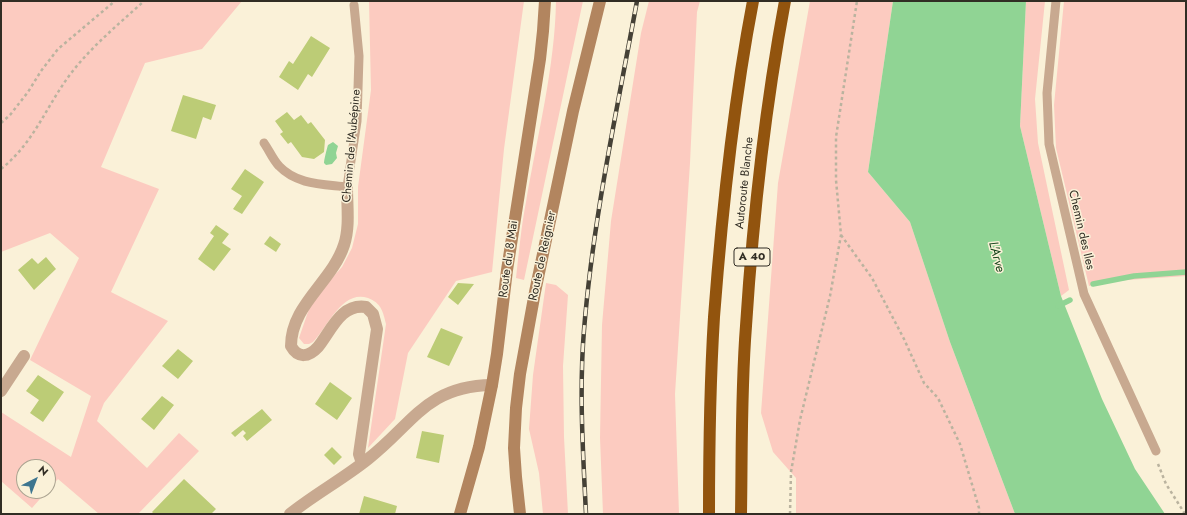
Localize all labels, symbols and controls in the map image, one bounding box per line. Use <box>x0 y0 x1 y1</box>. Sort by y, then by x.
street label: Chemin de l'Aubépine <box>340 89 364 203</box>
street label: Autoroute Blanche <box>733 136 757 230</box>
street label: Chemin des Iles <box>1065 189 1097 271</box>
street label: Route de Reignier <box>526 210 560 302</box>
street label: Route du 8 Mai <box>496 220 522 298</box>
water label: L'Arve <box>984 240 1008 274</box>
road number: A 40 <box>734 248 770 266</box>
north arrow <box>16 459 56 499</box>
text: N <box>35 462 52 480</box>

